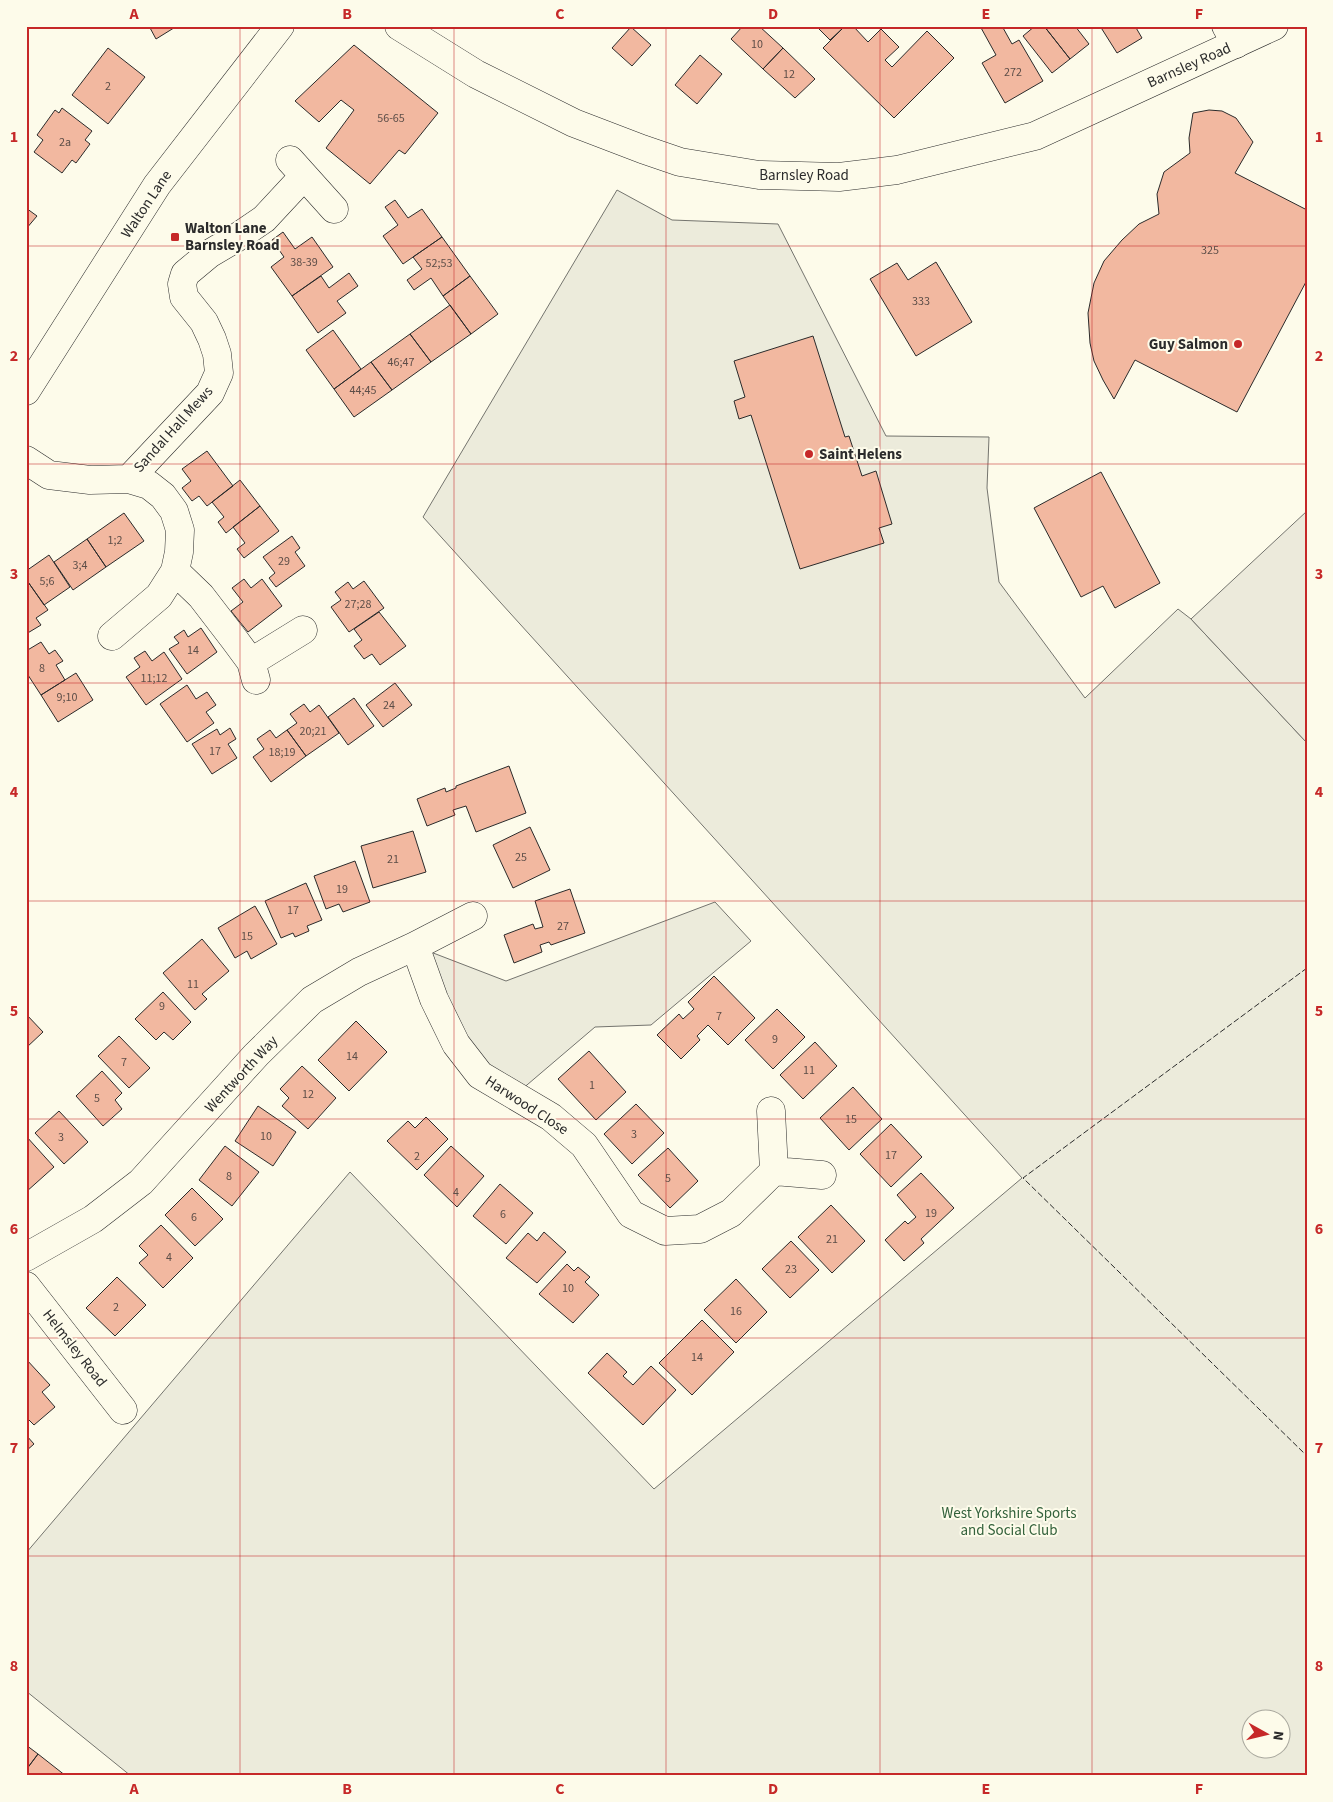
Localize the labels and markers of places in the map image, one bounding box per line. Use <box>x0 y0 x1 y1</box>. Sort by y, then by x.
place label: Walton Lane Barnsley Road <box>185 218 280 256</box>
marker: Walton Lane Barnsley Road <box>169 231 181 243</box>
place label: Guy Salmon <box>1149 334 1228 355</box>
marker: Guy Salmon <box>1232 338 1244 350</box>
place label: Saint Helens <box>819 444 902 465</box>
marker: Saint Helens <box>803 448 815 460</box>

